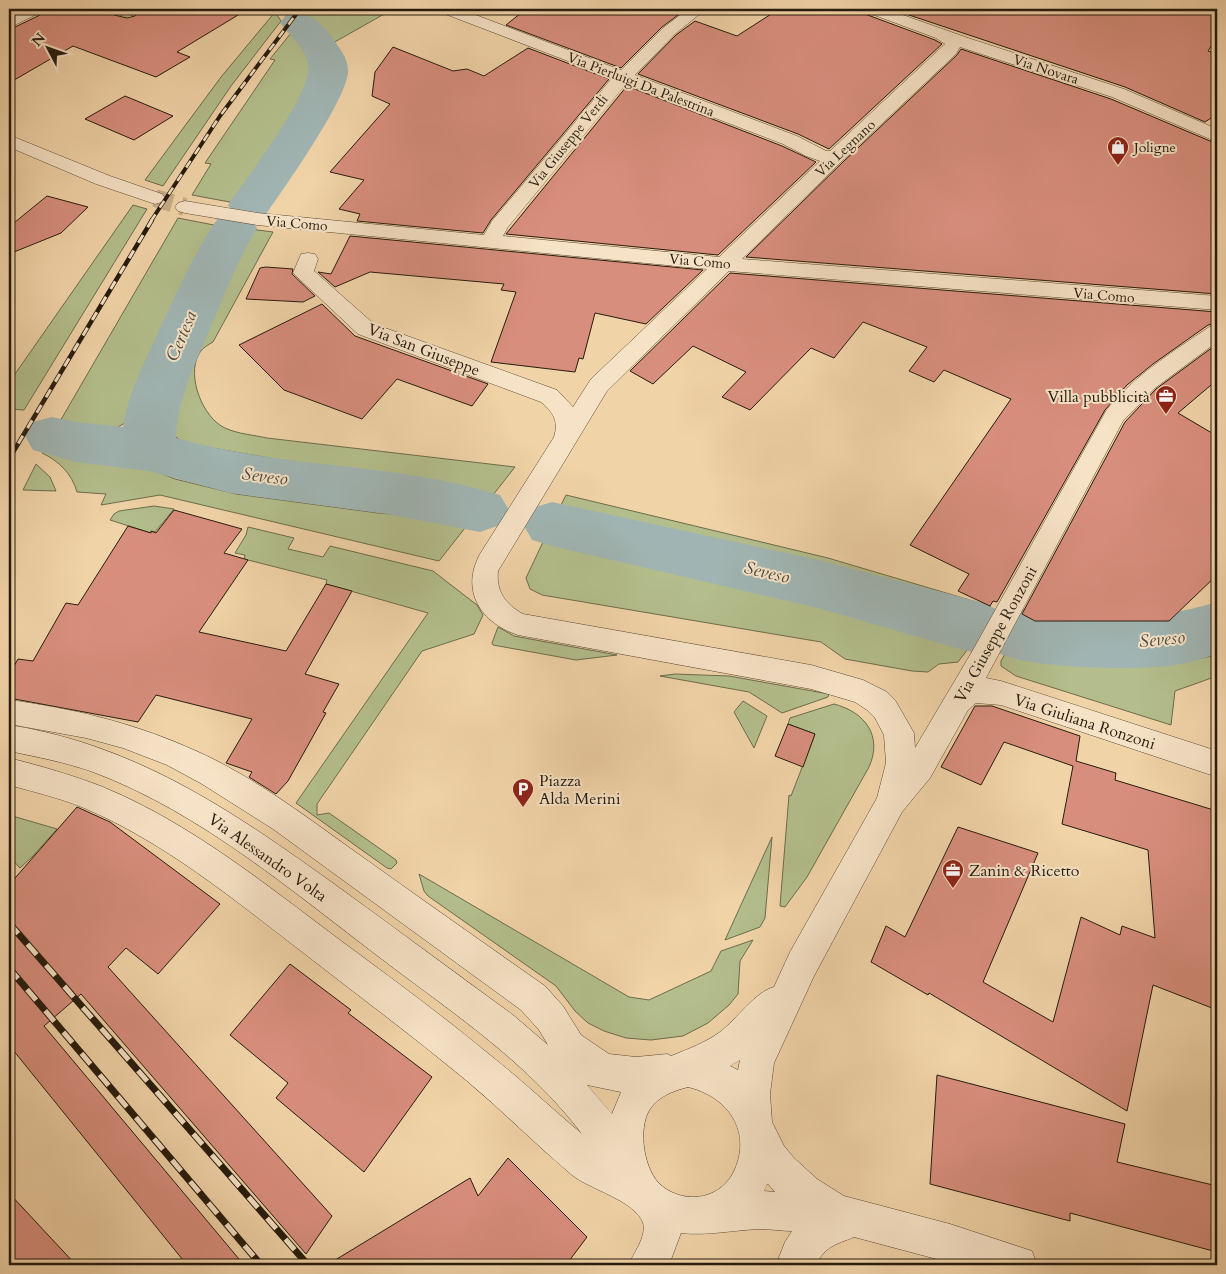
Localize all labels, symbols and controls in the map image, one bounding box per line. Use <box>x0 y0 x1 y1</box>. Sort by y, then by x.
north arrow <box>22 22 72 72</box>
text: N <box>27 29 50 51</box>
street label: Via Pierluigi Da Palestrina <box>565 48 717 121</box>
street label: Via Novara <box>1011 50 1081 89</box>
street label: Via Giuseppe Verdi <box>525 90 612 192</box>
street label: Via Legnano <box>811 115 880 181</box>
shop icon: Joligne <box>1106 135 1130 166</box>
place label: Joligne <box>1132 138 1176 157</box>
street label: Via Como <box>265 211 329 236</box>
street label: Via Como <box>668 249 732 274</box>
street label: Via Como <box>1072 283 1136 308</box>
water label: Certesa <box>160 307 203 365</box>
street label: Via San Giuseppe <box>364 318 483 381</box>
office icon: Villa pubblicità <box>1154 384 1178 415</box>
place label: Villa pubblicità <box>1048 386 1150 408</box>
water label: Seveso <box>240 461 289 492</box>
water label: Seveso <box>742 555 792 590</box>
street label: Via Giuseppe Ronzoni <box>949 562 1043 707</box>
water label: Seveso <box>1138 625 1186 654</box>
street label: Via Giuliana Ronzoni <box>1011 689 1159 755</box>
place label: Piazza Alda Merini <box>539 770 621 810</box>
parking icon: Piazza Alda Merini <box>511 777 535 808</box>
street label: Via Alessandro Volta <box>204 808 331 907</box>
office icon: Zanin & Ricetto <box>941 858 965 889</box>
place label: Zanin & Ricetto <box>969 860 1080 882</box>

